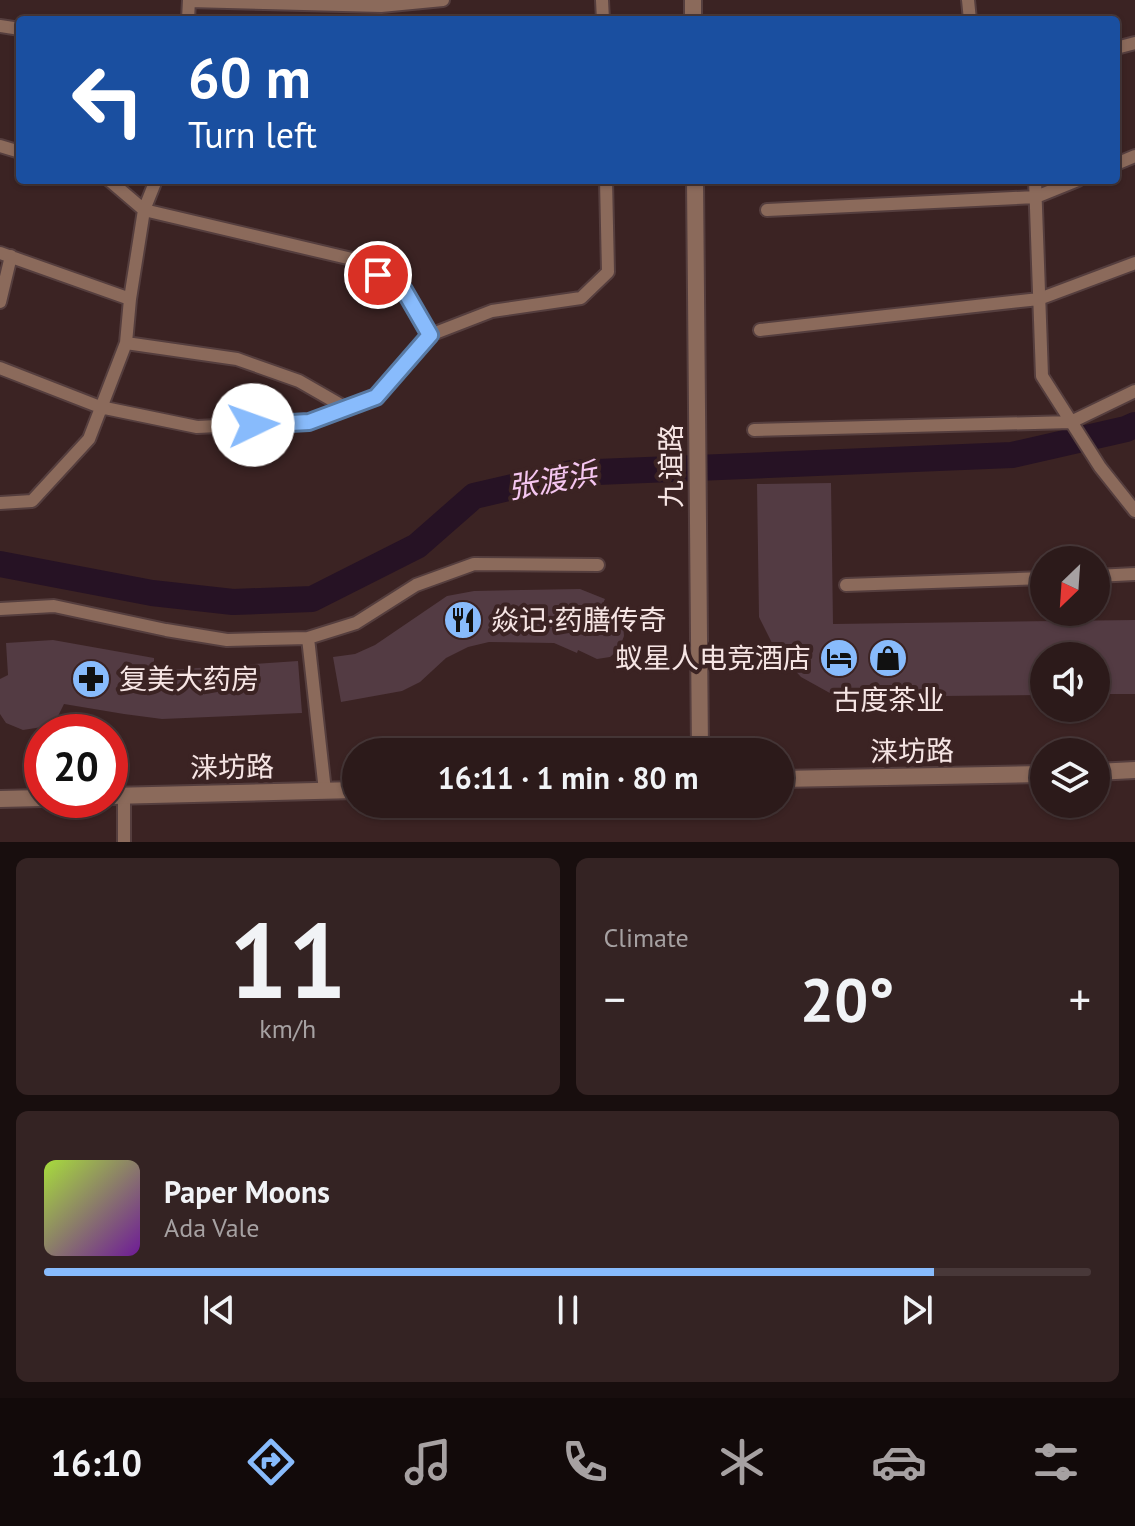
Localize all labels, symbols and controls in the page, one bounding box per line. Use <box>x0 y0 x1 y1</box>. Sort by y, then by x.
text: 60 m <box>188 41 311 113</box>
icon: left <box>56 48 160 152</box>
text: Turn left <box>188 111 317 158</box>
pin <box>344 241 412 309</box>
icon: arrive <box>356 253 400 297</box>
position arrow <box>211 383 295 467</box>
street label: 九谊路 <box>652 424 689 508</box>
water label: 张渡浜 <box>504 452 602 507</box>
north arrow <box>1030 546 1110 626</box>
map controls <box>1030 546 1110 818</box>
restaurant icon: 焱记·药膳传奇 <box>442 599 484 641</box>
place label: 焱记·药膳传奇 <box>491 601 666 638</box>
hotel icon: 蚁星人电竞酒店 <box>818 637 860 679</box>
shop icon: 古度茶业 <box>867 637 909 679</box>
place label: 蚁星人电竞酒店 <box>615 639 811 676</box>
button: sound <box>1030 642 1110 722</box>
pharmacy icon: 复美大药房 <box>70 658 112 700</box>
place label: 复美大药房 <box>119 660 259 697</box>
place label: 古度茶业 <box>832 681 944 718</box>
speed limit sign: 20 <box>24 714 128 818</box>
street label: 涞坊路 <box>870 731 954 770</box>
button: layers <box>1030 738 1110 818</box>
street label: 涞坊路 <box>190 747 274 786</box>
text: 16:11 · 1 min · 80 m <box>438 758 698 797</box>
text: 11 <box>229 892 347 1027</box>
text: Climate <box>604 921 689 954</box>
text: 20° <box>800 960 894 1038</box>
text: − <box>604 970 626 1027</box>
text: + <box>1069 970 1091 1027</box>
text: km/h <box>259 1012 316 1045</box>
text: Paper Moons <box>164 1172 330 1211</box>
text: Ada Vale <box>164 1211 259 1244</box>
icon: previous <box>197 1288 241 1332</box>
icon: pause <box>546 1288 590 1332</box>
icon: next <box>895 1288 939 1332</box>
icon: directions <box>243 1434 299 1490</box>
icon: music <box>400 1434 456 1490</box>
icon: phone <box>557 1434 613 1490</box>
icon: climate <box>714 1434 770 1490</box>
icon: car <box>871 1434 927 1490</box>
icon: filters <box>1028 1434 1084 1490</box>
text: 16:10 <box>51 1439 142 1486</box>

